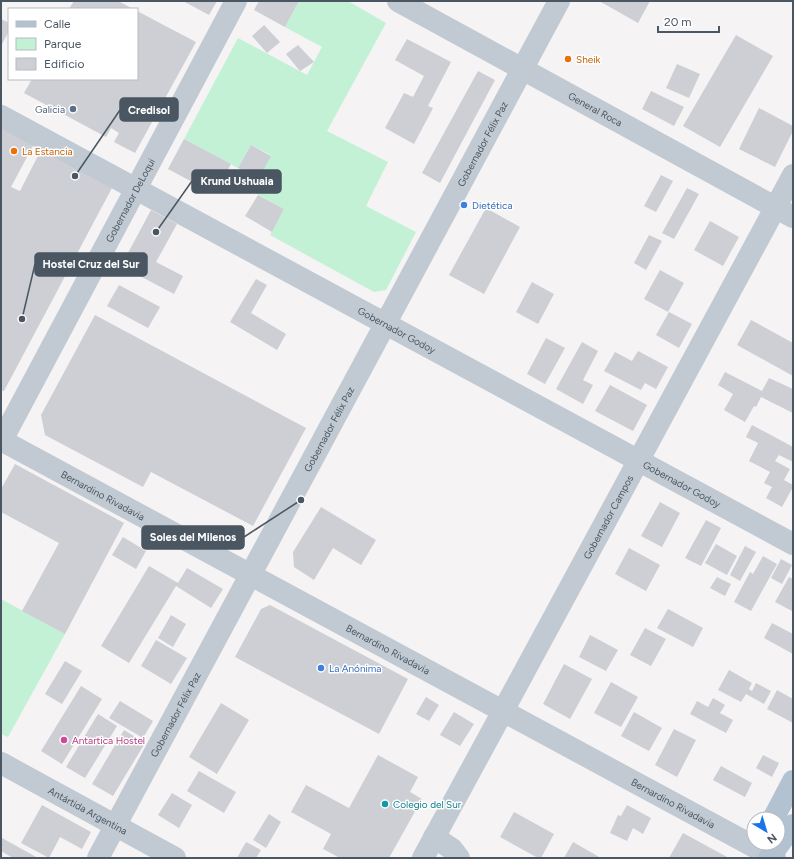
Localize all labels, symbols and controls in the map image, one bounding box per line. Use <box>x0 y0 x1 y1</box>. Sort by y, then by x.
legend <box>8 8 138 80</box>
scale bar <box>658 8 719 34</box>
text: 20 m <box>664 15 692 29</box>
text: Calle <box>44 17 71 31</box>
text: Parque <box>44 37 82 51</box>
place label: Sheik <box>576 53 601 66</box>
marker: Sheik <box>563 54 573 64</box>
text: Edificio <box>44 57 84 71</box>
street label: General Roca <box>566 89 625 129</box>
callout: Credisol <box>120 98 178 121</box>
street label: Gobernador Félix Paz <box>454 99 511 189</box>
place label: Galicia <box>35 103 65 116</box>
marker: Galicia <box>68 104 78 114</box>
text: Credisol <box>128 104 170 117</box>
place label: La Estancia <box>22 145 73 158</box>
marker: La Estancia <box>9 146 19 156</box>
street label: Gobernador DeLoqui <box>103 156 158 245</box>
callout: Krund Ushuaia <box>192 170 281 193</box>
text: Krund Ushuaia <box>200 175 274 188</box>
place label: Dietética <box>472 199 513 212</box>
marker: Dietética <box>459 200 469 210</box>
callout: Hostel Cruz del Sur <box>35 253 147 276</box>
text: Hostel Cruz del Sur <box>43 258 140 271</box>
street label: Gobernador Godoy <box>355 304 439 357</box>
street label: Gobernador Félix Paz <box>301 384 357 474</box>
street label: Gobernador Godoy <box>640 458 724 511</box>
street label: Bernardino Rivadavia <box>59 468 147 523</box>
street label: Gobernador Campos <box>580 473 637 561</box>
callout: Soles del Milenos <box>142 526 244 549</box>
text: Soles del Milenos <box>150 531 236 544</box>
street label: Bernardino Rivadavia <box>344 622 432 677</box>
place label: La Anónima <box>329 662 381 675</box>
marker: La Anónima <box>316 663 326 673</box>
street label: Gobernador Félix Paz <box>147 670 204 760</box>
place label: Antartica Hostel <box>72 734 145 747</box>
marker: Antartica Hostel <box>59 735 69 745</box>
street label: Bernardino Rivadavia <box>629 776 717 831</box>
street label: Antártida Argentina <box>46 784 129 838</box>
place label: Colegio del Sur <box>393 798 462 811</box>
marker: Colegio del Sur <box>380 799 390 809</box>
north arrow <box>746 811 786 851</box>
text: N <box>764 831 779 846</box>

